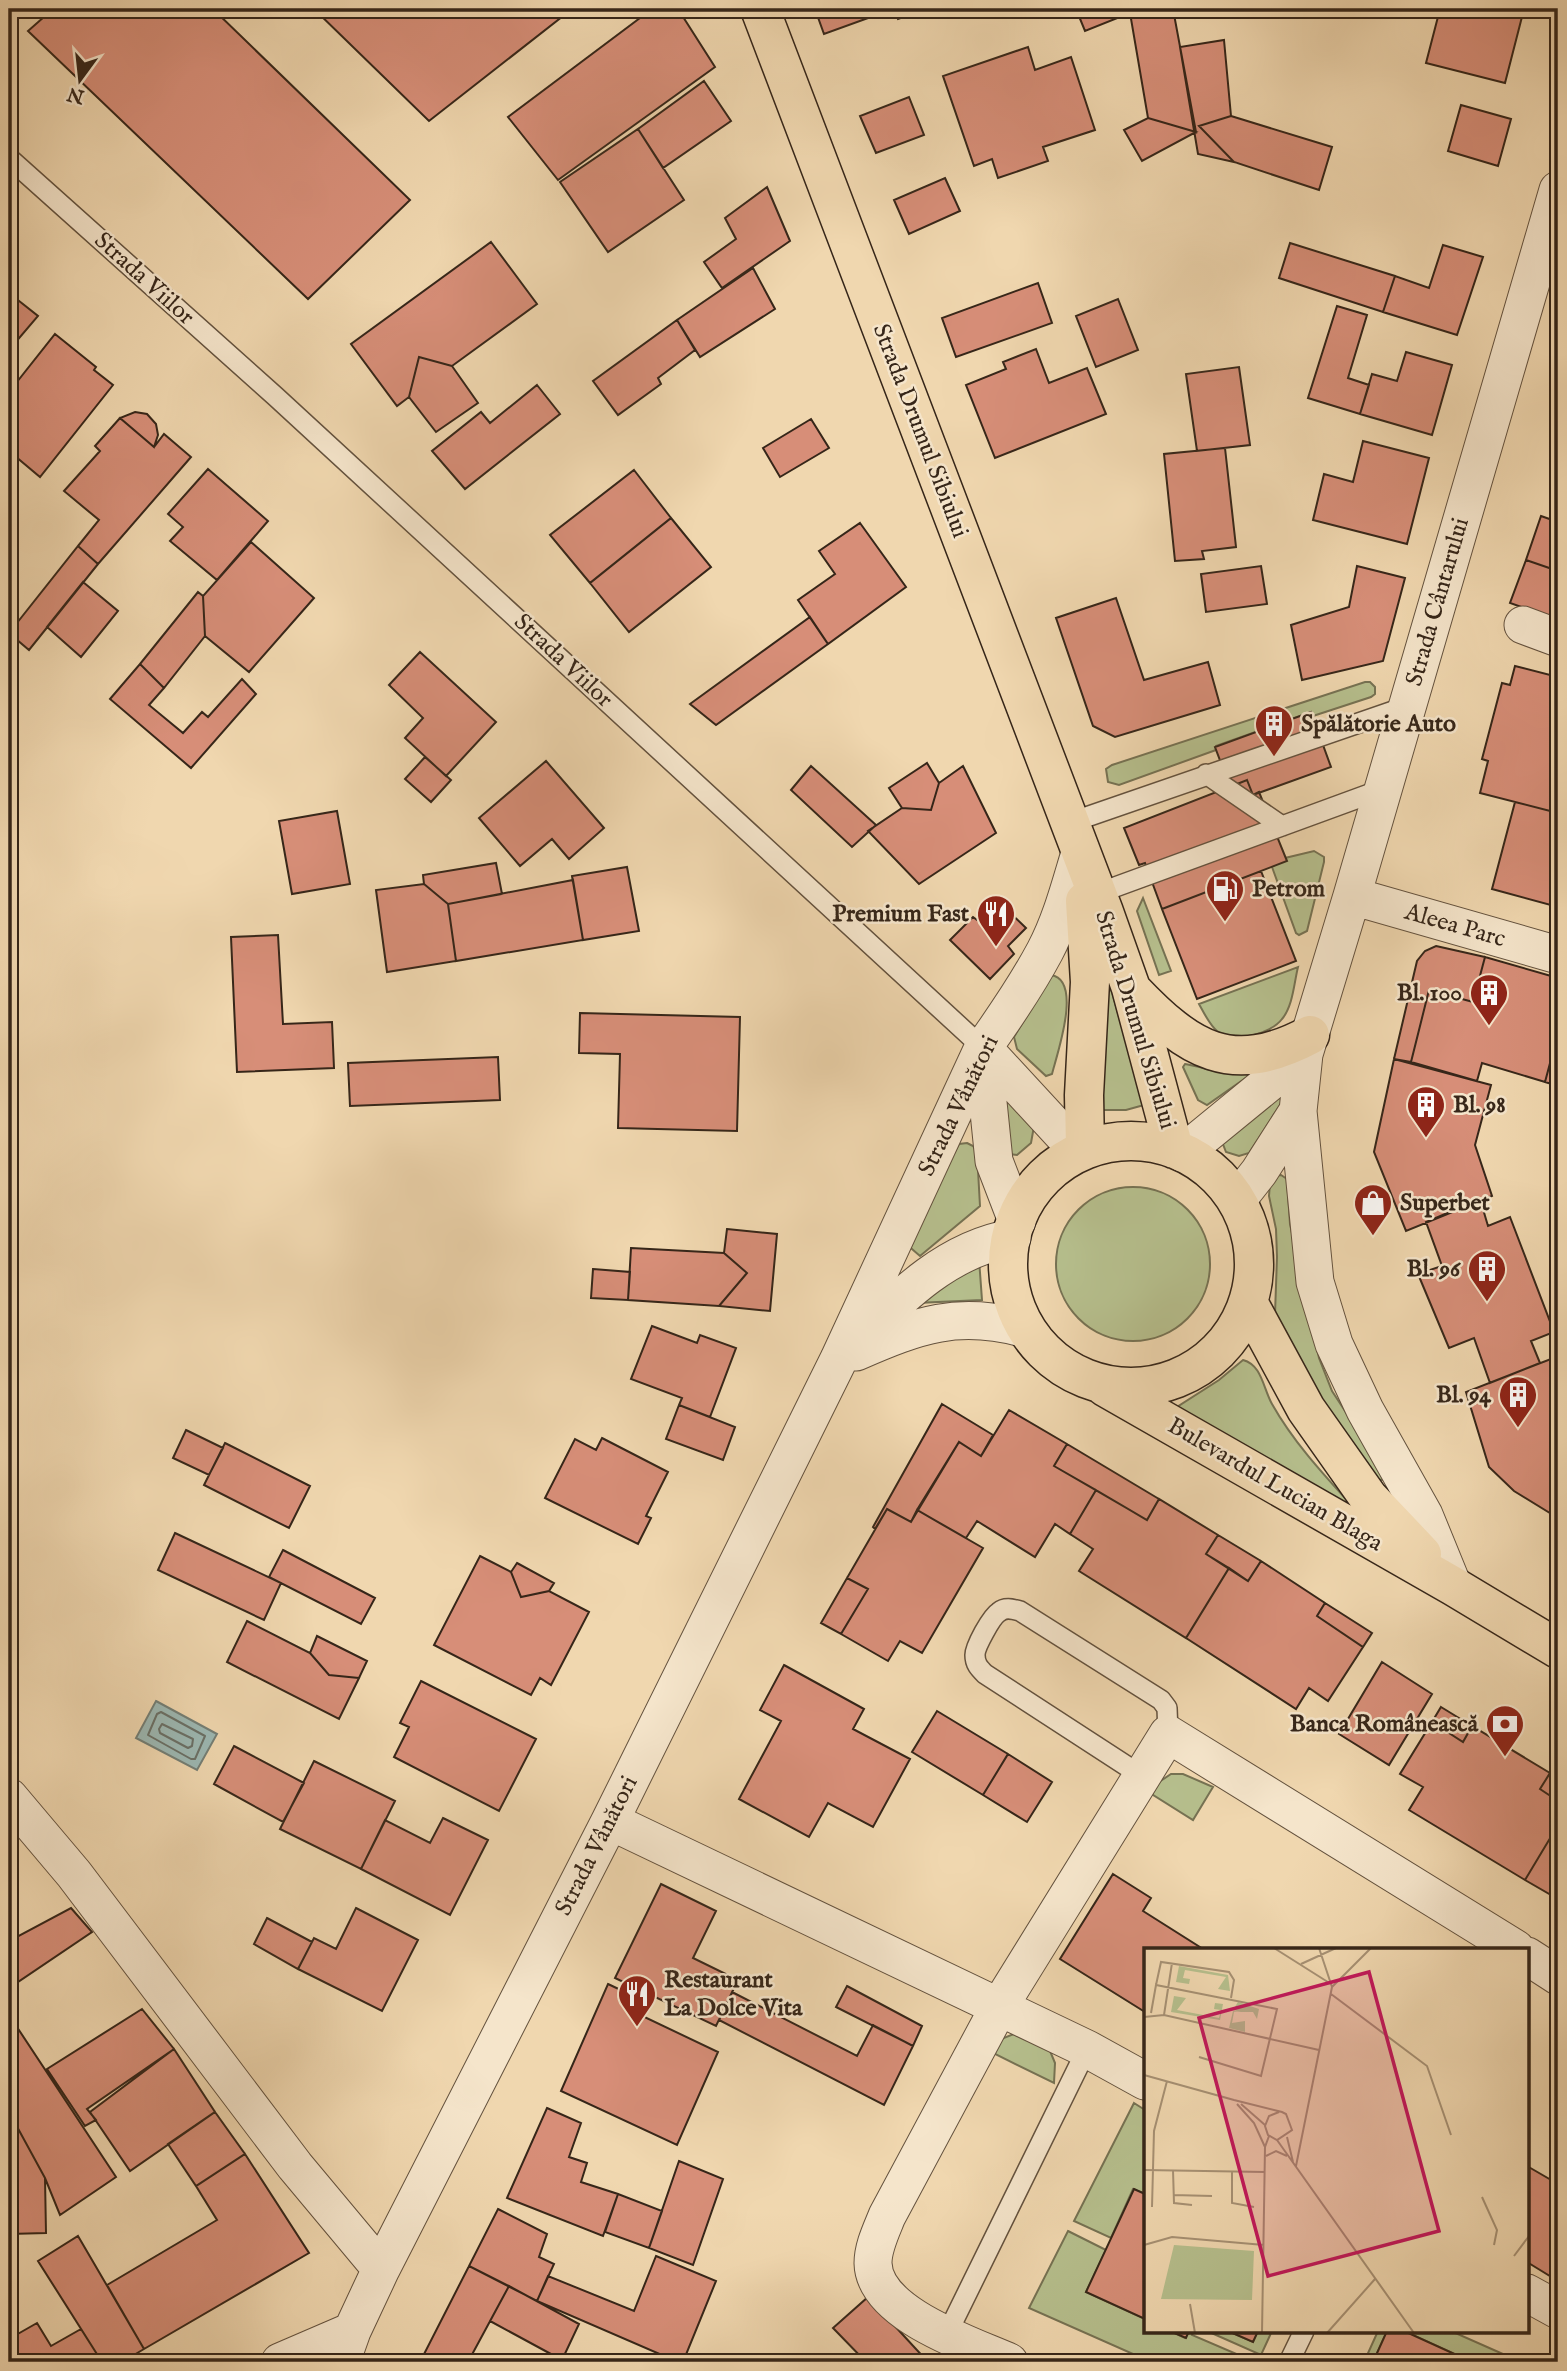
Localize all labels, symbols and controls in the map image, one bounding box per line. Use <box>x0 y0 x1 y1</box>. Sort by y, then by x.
north arrow <box>46 46 116 116</box>
text: N <box>65 81 88 108</box>
street label: Strada Viilor <box>87 226 201 332</box>
street label: Strada Drumul Sibiului <box>865 320 975 542</box>
street label: Strada Cântarului <box>1399 514 1477 690</box>
street label: Strada Viilor <box>507 607 619 715</box>
building icon: Spălătorie Auto <box>1253 703 1295 758</box>
place label: Spălătorie Auto <box>1301 709 1456 740</box>
fuel station icon: Petrom <box>1204 868 1246 923</box>
place label: Petrom <box>1252 874 1326 905</box>
restaurant icon: Premium Fast <box>975 893 1017 948</box>
street label: Aleea Parc <box>1400 897 1509 955</box>
place label: Premium Fast <box>832 899 970 930</box>
street label: Strada Drumul Sibiului <box>1087 907 1183 1133</box>
building icon: Bl. 100 <box>1468 972 1510 1027</box>
place label: Bl. 100 <box>1397 978 1462 1009</box>
street label: Strada Vânători <box>912 1030 1006 1182</box>
building icon: Bl. 98 <box>1405 1084 1447 1139</box>
place label: Bl. 98 <box>1453 1090 1506 1121</box>
shop icon: Superbet <box>1352 1182 1394 1237</box>
place label: Superbet <box>1400 1188 1490 1219</box>
building icon: Bl. 96 <box>1466 1248 1508 1303</box>
place label: Bl. 96 <box>1407 1254 1461 1285</box>
building icon: Bl. 94 <box>1497 1374 1539 1429</box>
place label: Bl. 94 <box>1436 1380 1492 1411</box>
street label: Bulevardul Lucian Blaga <box>1162 1411 1389 1560</box>
bank icon: Banca Românească <box>1484 1703 1526 1758</box>
place label: Banca Românească <box>1290 1709 1479 1740</box>
street label: Strada Vânători <box>548 1771 646 1921</box>
inset map <box>1144 1948 1528 2332</box>
place label: Restaurant La Dolce Vita <box>664 1965 803 2024</box>
restaurant icon: Restaurant La Dolce Vita <box>616 1973 658 2028</box>

